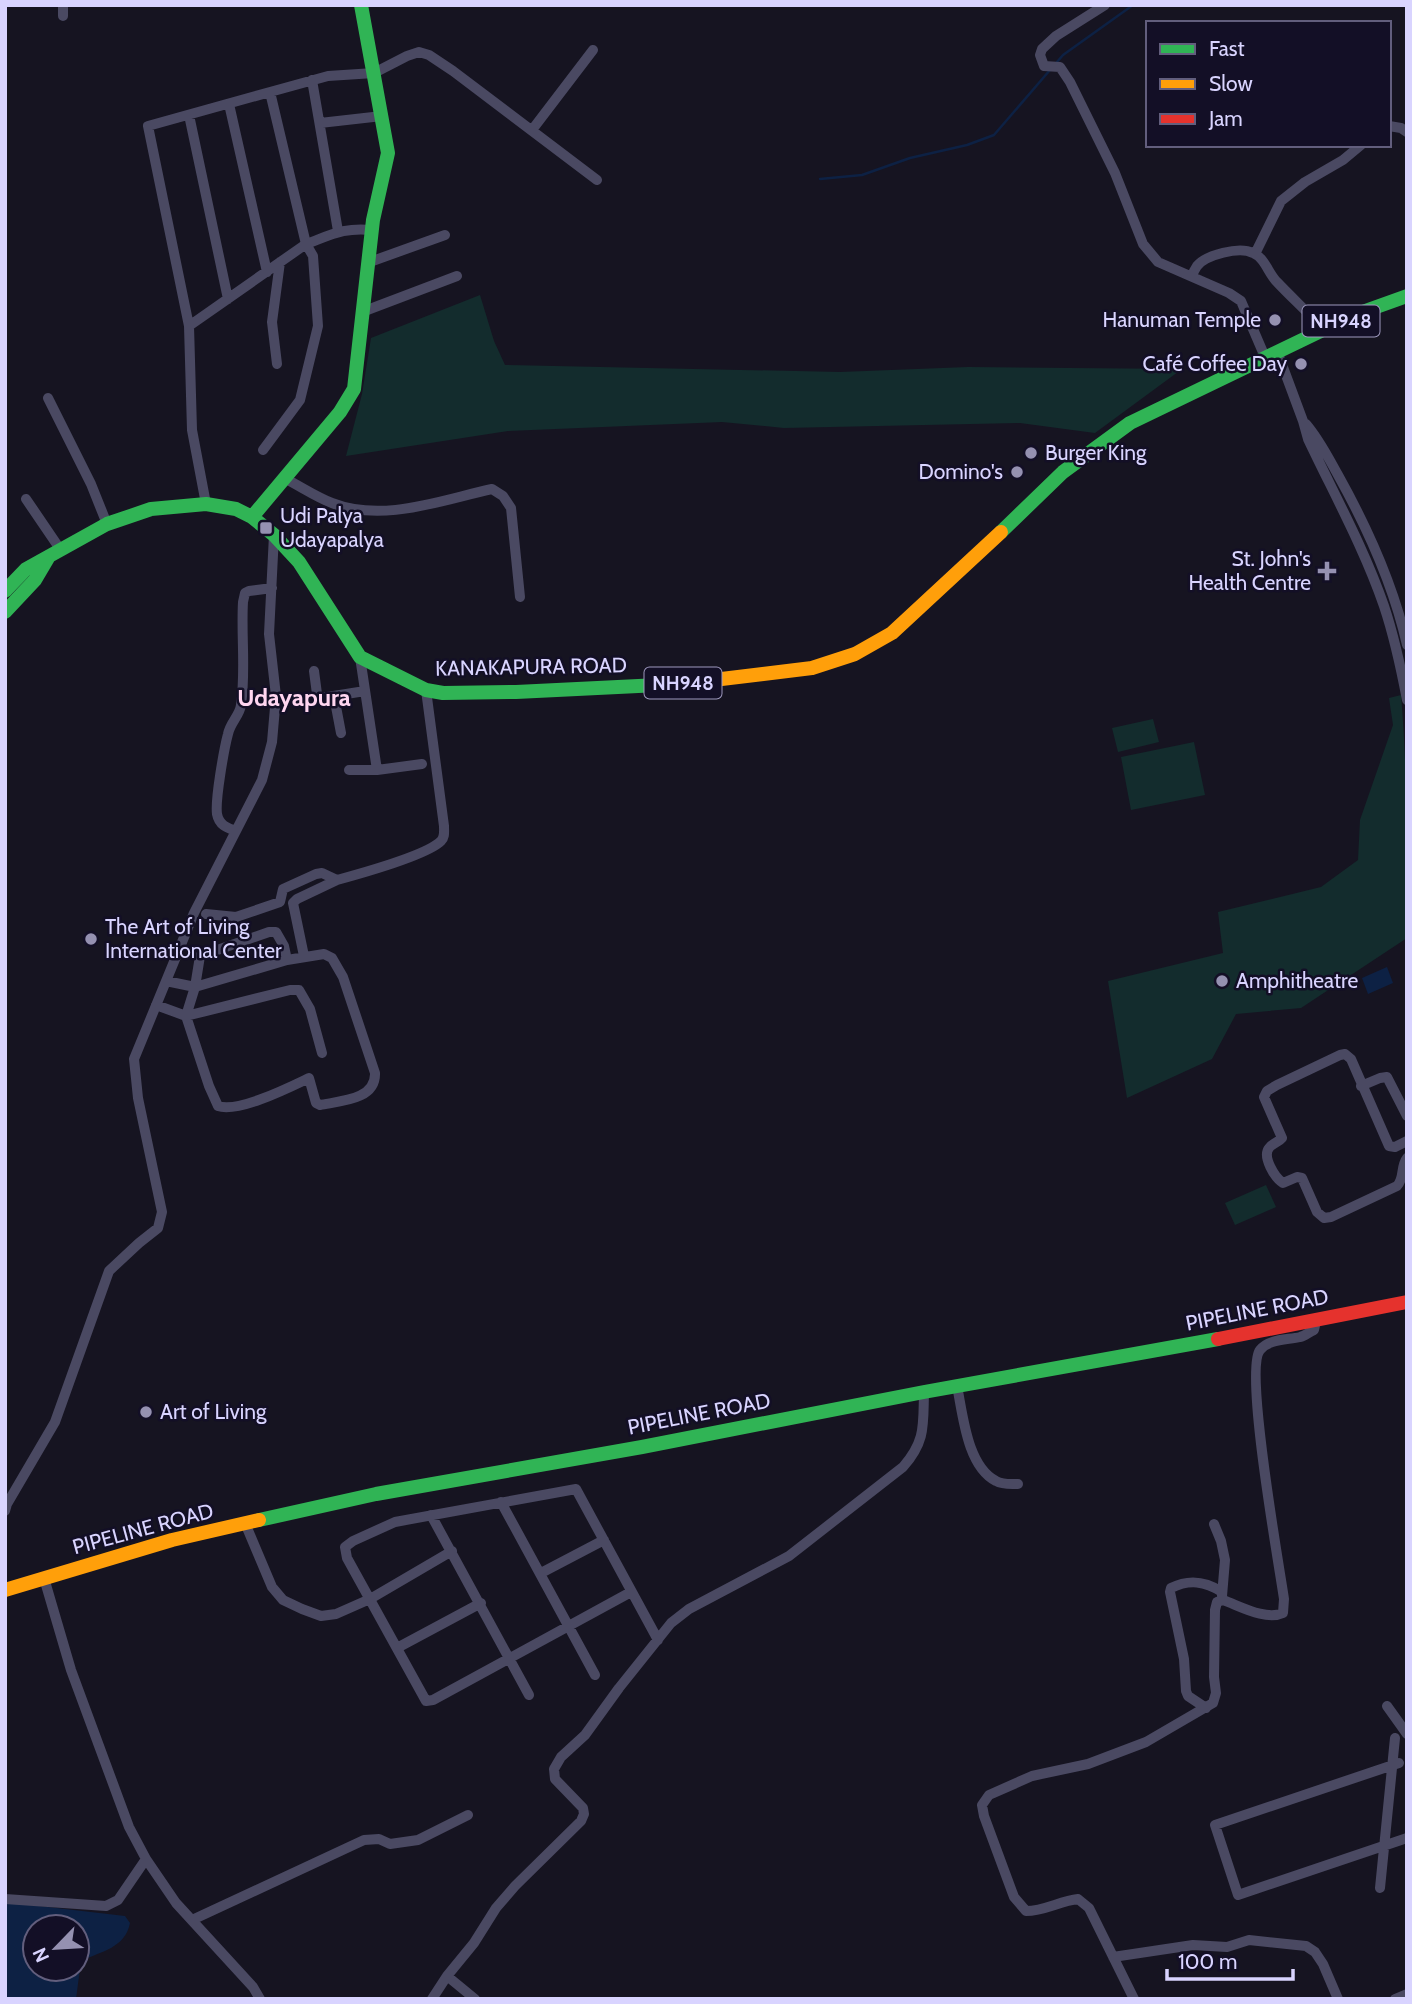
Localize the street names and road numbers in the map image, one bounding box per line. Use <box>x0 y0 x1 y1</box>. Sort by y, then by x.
road number: NH948 <box>1302 306 1380 336</box>
street label: KANAKAPURA ROAD <box>435 652 627 681</box>
road number: NH948 <box>644 668 722 698</box>
street label: PIPELINE ROAD <box>1183 1283 1330 1336</box>
street label: PIPELINE ROAD <box>625 1387 772 1440</box>
street label: PIPELINE ROAD <box>70 1498 216 1559</box>

